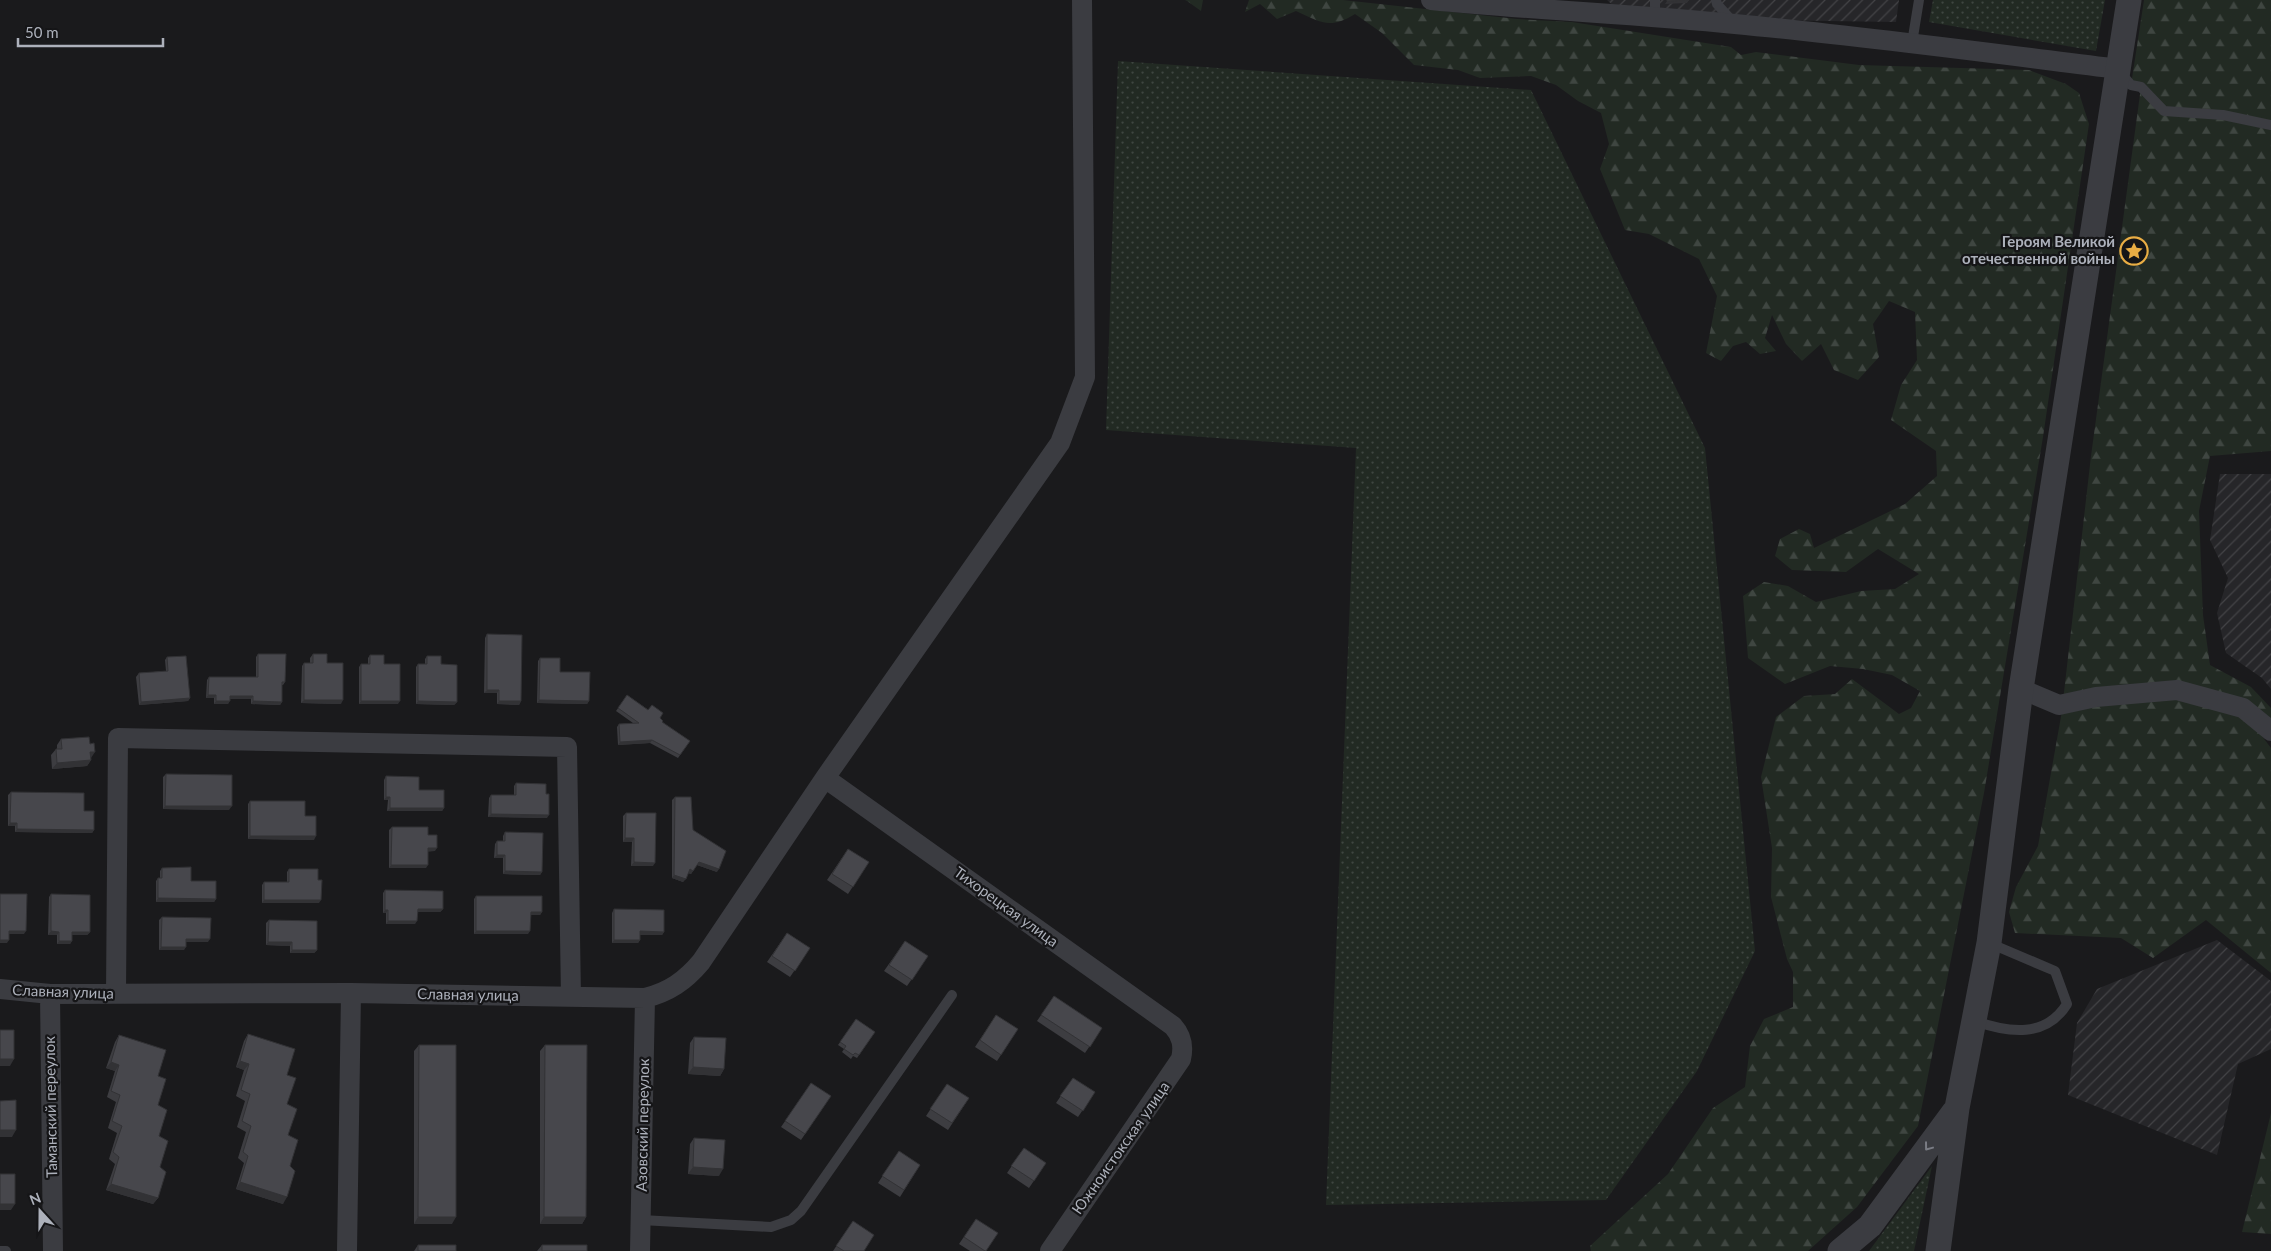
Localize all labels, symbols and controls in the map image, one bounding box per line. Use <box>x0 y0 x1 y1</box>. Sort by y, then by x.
scale bar <box>18 15 162 47</box>
text: 50 m <box>25 23 59 41</box>
place label: Героям Великой отечественной войны <box>1962 232 2115 267</box>
place icon: Героям Великой отечественной войны <box>2119 236 2149 266</box>
street label: Тихорецкая улица <box>951 862 1062 950</box>
street label: Славная улица <box>12 980 114 1002</box>
street label: Славная улица <box>417 984 519 1004</box>
street label: Таманский переулок <box>40 1036 60 1178</box>
street label: Азовский переулок <box>632 1058 652 1192</box>
street label: Южноистокская улица <box>1068 1078 1173 1217</box>
one-way arrow <box>1926 1141 1934 1150</box>
north arrow <box>15 1186 65 1236</box>
text: N <box>27 1189 43 1208</box>

